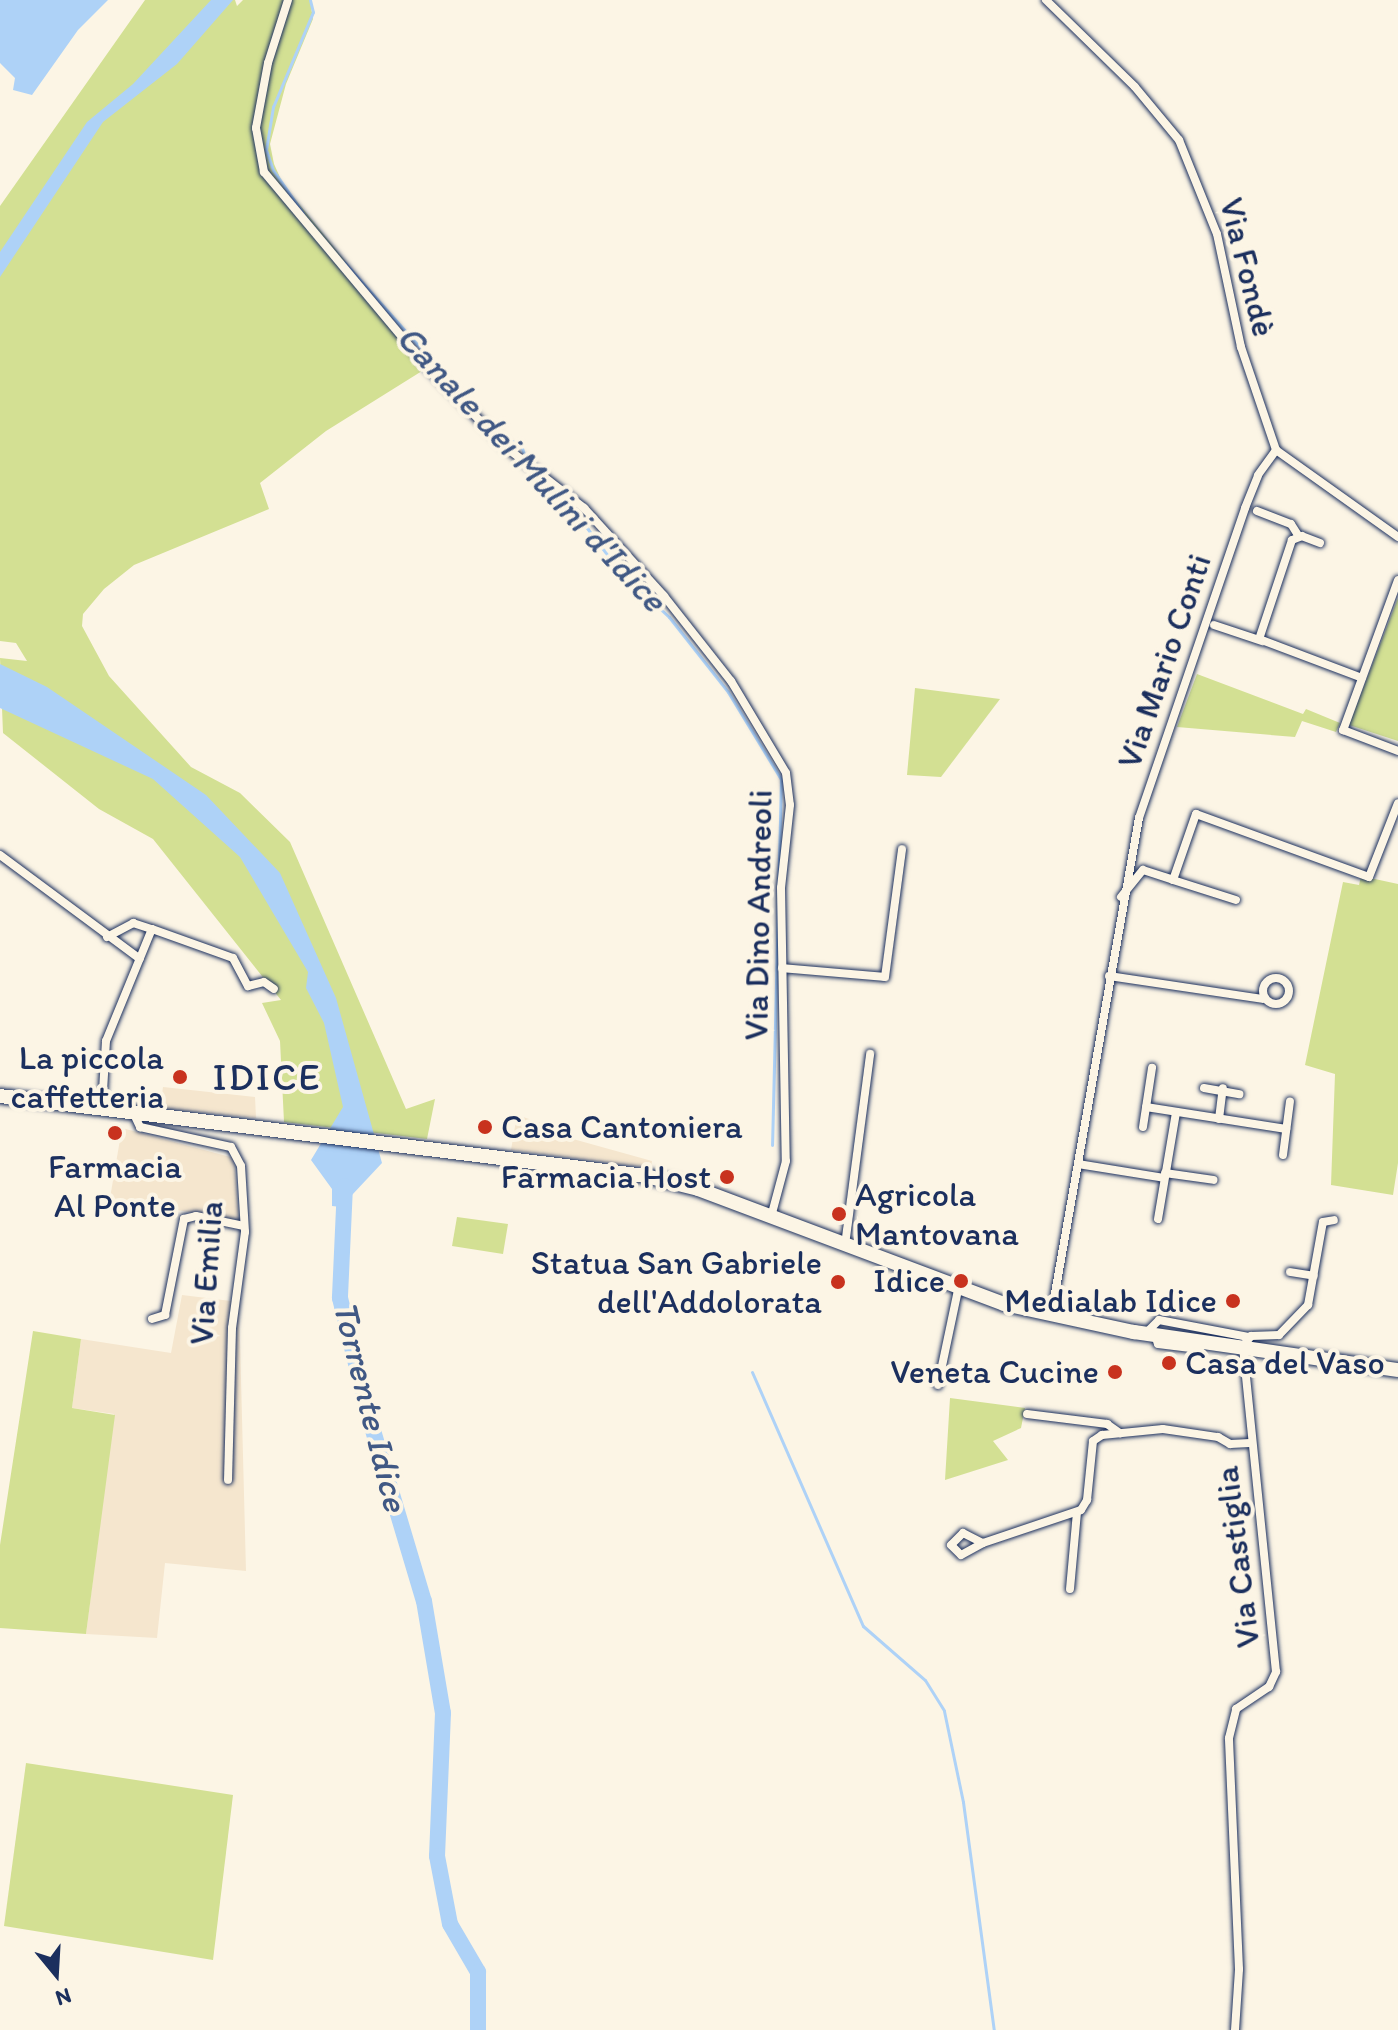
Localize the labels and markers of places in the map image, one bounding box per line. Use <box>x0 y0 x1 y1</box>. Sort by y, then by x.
place label: La piccola caffetteria <box>11 1037 164 1116</box>
marker: La piccola caffetteria <box>171 1068 189 1086</box>
place label: Casa Cantoniera <box>501 1107 743 1147</box>
marker: Casa Cantoniera <box>476 1118 494 1136</box>
marker: Farmacia Al Ponte <box>106 1124 124 1142</box>
place label: Farmacia Al Ponte <box>48 1146 182 1226</box>
place label: Farmacia Host <box>501 1157 711 1197</box>
marker: Farmacia Host <box>718 1168 736 1186</box>
place label: Agricola Mantovana <box>855 1174 1019 1254</box>
marker: Agricola Mantovana <box>830 1205 848 1223</box>
place label: Statua San Gabriele dell'Addolorata <box>530 1242 822 1322</box>
place label: Idice <box>873 1261 945 1301</box>
marker: Idice <box>952 1272 970 1290</box>
marker: Statua San Gabriele dell'Addolorata <box>829 1273 847 1291</box>
place label: Medialab Idice <box>1004 1281 1217 1321</box>
marker: Medialab Idice <box>1224 1292 1242 1310</box>
place label: Casa del Vaso <box>1185 1343 1385 1383</box>
place label: Veneta Cucine <box>891 1352 1099 1392</box>
marker: Casa del Vaso <box>1160 1354 1178 1372</box>
marker: Veneta Cucine <box>1106 1363 1124 1381</box>

